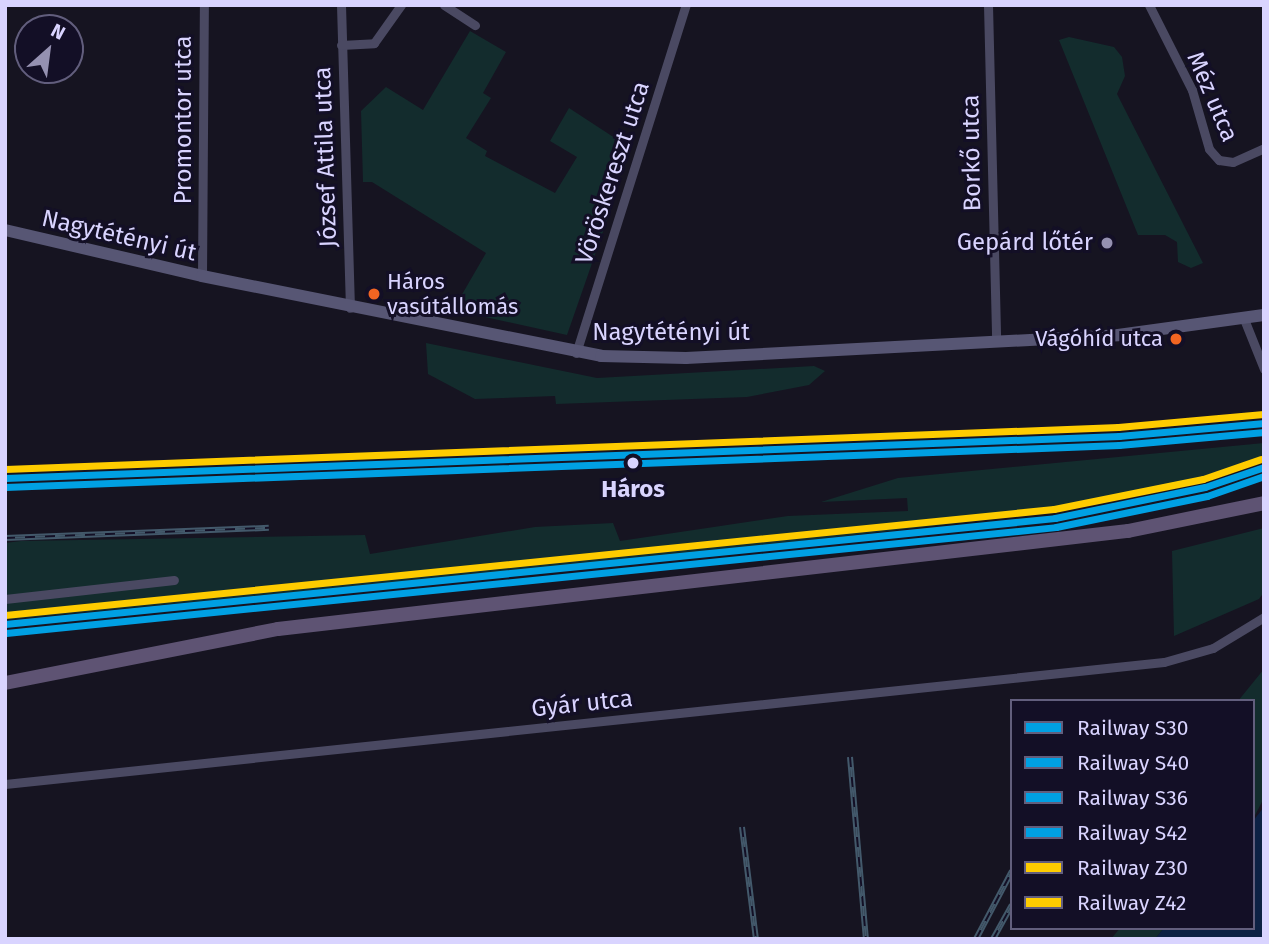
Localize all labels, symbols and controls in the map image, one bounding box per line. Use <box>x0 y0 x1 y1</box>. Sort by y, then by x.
north arrow <box>14 14 84 84</box>
text: N <box>47 19 69 45</box>
street label: Promontor utca <box>170 35 198 205</box>
street label: Méz utca <box>1180 48 1244 146</box>
street label: József Attila utca <box>308 66 344 248</box>
street label: Vöröskereszt utca <box>570 78 656 268</box>
street label: Borkő utca <box>957 94 987 212</box>
street label: Nagytétényi út <box>39 204 199 268</box>
place label: Gepárd lőtér <box>957 229 1093 257</box>
marker: Gepárd lőtér <box>1099 235 1115 251</box>
place label: Háros vasútállomás <box>387 268 518 320</box>
marker: Háros vasútállomás <box>367 287 381 301</box>
street label: Nagytétényi út <box>592 319 750 347</box>
place label: Vágóhíd utca <box>1035 326 1163 352</box>
marker: Vágóhíd utca <box>1169 332 1183 346</box>
marker: Háros <box>623 453 643 473</box>
place label: Háros <box>601 476 665 504</box>
street label: Gyár utca <box>530 684 634 724</box>
legend <box>1010 699 1255 930</box>
text: Railway S30 <box>1077 715 1188 741</box>
text: Railway S40 <box>1077 750 1189 776</box>
text: Railway S36 <box>1077 785 1188 811</box>
text: Railway S42 <box>1077 820 1187 846</box>
text: Railway Z30 <box>1077 855 1188 881</box>
text: Railway Z42 <box>1077 890 1186 916</box>

